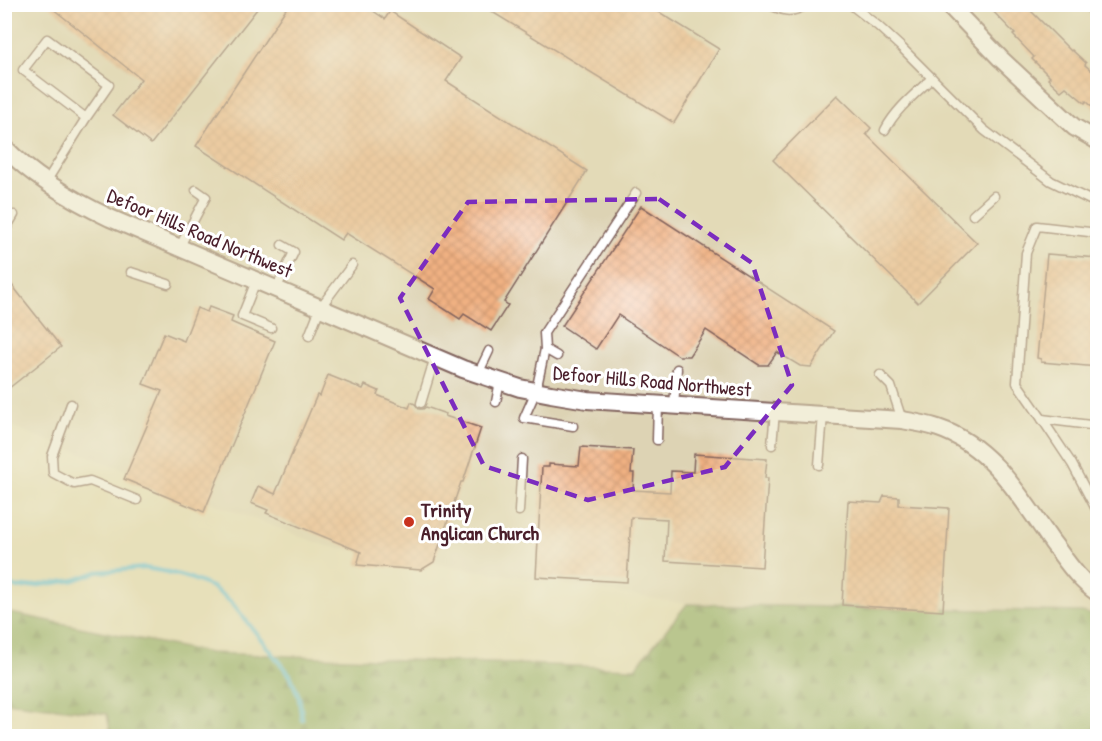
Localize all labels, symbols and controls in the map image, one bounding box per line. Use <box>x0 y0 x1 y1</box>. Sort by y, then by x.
street label: Defoor Hills Road Northwest <box>103 181 298 284</box>
street label: Defoor Hills Road Northwest <box>552 358 753 403</box>
place label: Trinity Anglican Church <box>420 496 540 547</box>
marker: Trinity Anglican Church <box>402 515 416 529</box>

